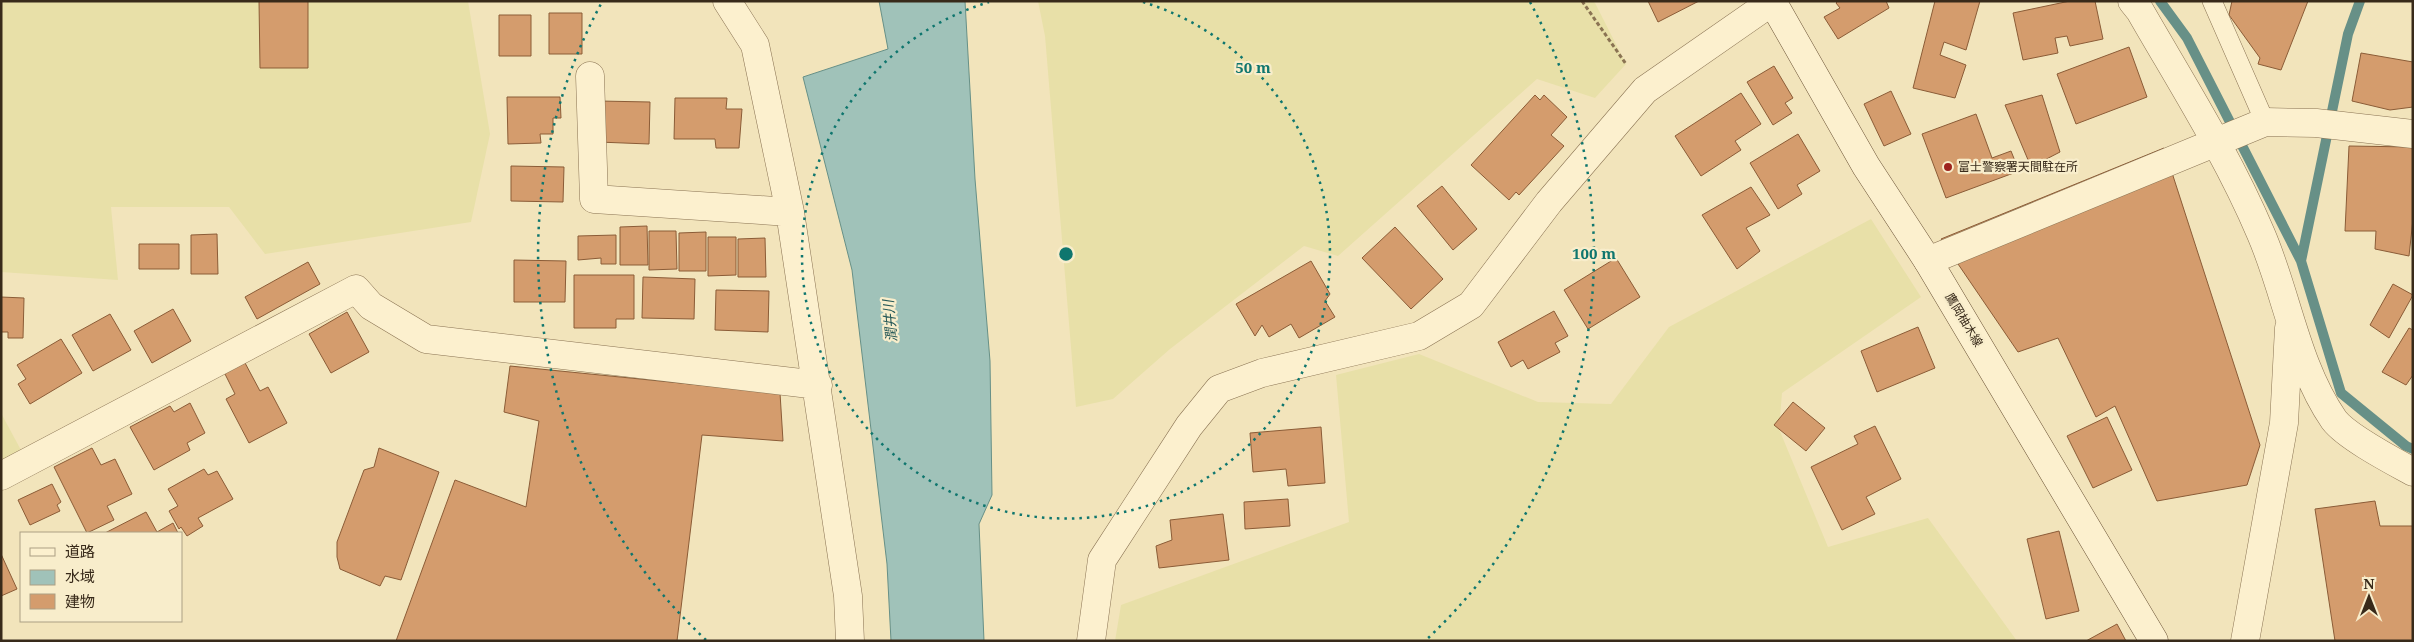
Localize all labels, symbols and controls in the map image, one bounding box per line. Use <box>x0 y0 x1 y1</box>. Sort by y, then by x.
text: 50 m <box>1235 57 1271 77</box>
place label: 富士警察署天間駐在所 <box>1958 158 2078 175</box>
marker: 富士警察署天間駐在所 <box>1942 161 1954 173</box>
text: 100 m <box>1572 243 1616 263</box>
centre of rings <box>1057 245 1075 263</box>
street label: 鷹岡柚木線 <box>1942 290 1987 350</box>
water label: 潤井川 <box>878 297 901 343</box>
legend <box>20 532 182 622</box>
text: 道路 <box>65 541 95 561</box>
text: 水域 <box>65 566 95 586</box>
north arrow <box>2344 572 2394 622</box>
text: N <box>2363 574 2375 593</box>
text: 建物 <box>65 591 95 611</box>

